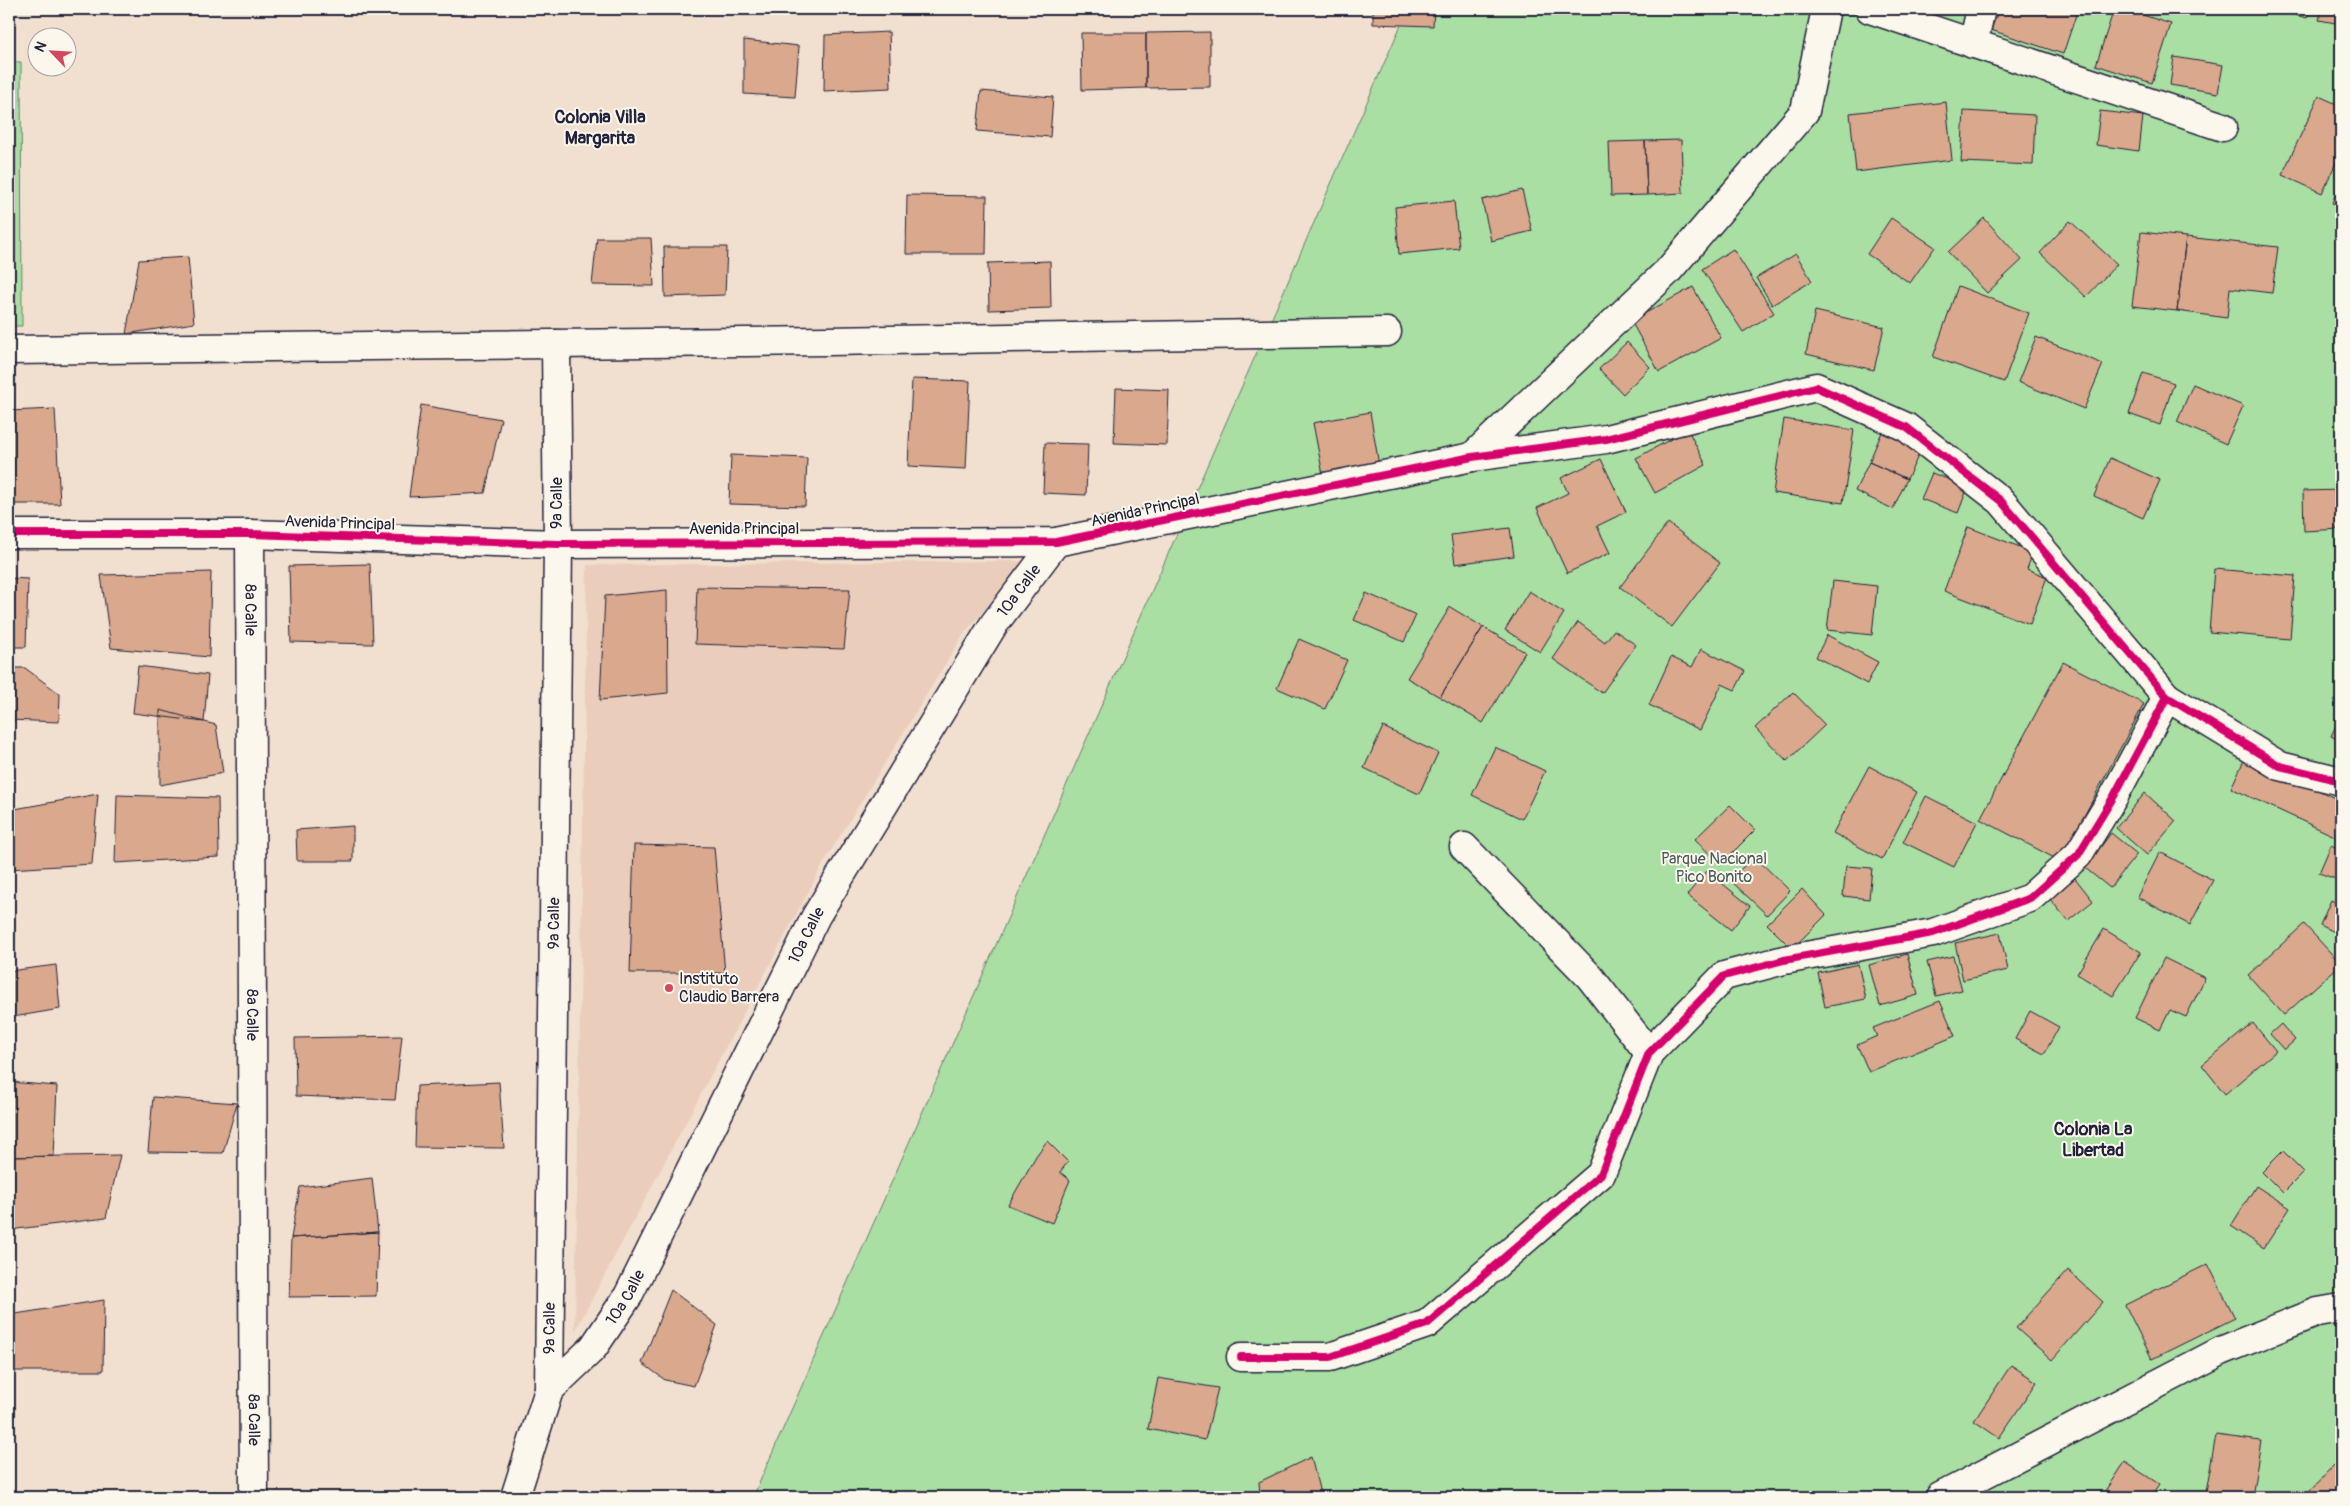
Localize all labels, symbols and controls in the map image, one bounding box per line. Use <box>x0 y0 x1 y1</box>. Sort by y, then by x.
north arrow <box>28 28 78 78</box>
text: N <box>31 39 50 55</box>
district label: Colonia Villa Margarita <box>554 106 646 150</box>
street label: 9a Calle <box>547 477 567 529</box>
street label: Avenida Principal <box>1089 489 1201 531</box>
street label: Avenida Principal <box>284 511 396 535</box>
street label: Avenida Principal <box>689 519 799 539</box>
street label: 10a Calle <box>993 560 1045 621</box>
street label: 8a Calle <box>240 584 260 636</box>
park label: Parque Nacional Pico Bonito <box>1661 849 1767 887</box>
street label: 9a Calle <box>544 897 564 949</box>
street label: 10a Calle <box>784 903 829 967</box>
place label: Instituto Claudio Barrera <box>679 969 779 1007</box>
marker: Instituto Claudio Barrera <box>663 982 675 994</box>
street label: 8a Calle <box>242 989 262 1041</box>
district label: Colonia La Libertad <box>2054 1118 2133 1162</box>
street label: 10a Calle <box>601 1266 649 1329</box>
street label: 9a Calle <box>539 1302 560 1354</box>
street label: 8a Calle <box>244 1394 264 1446</box>

